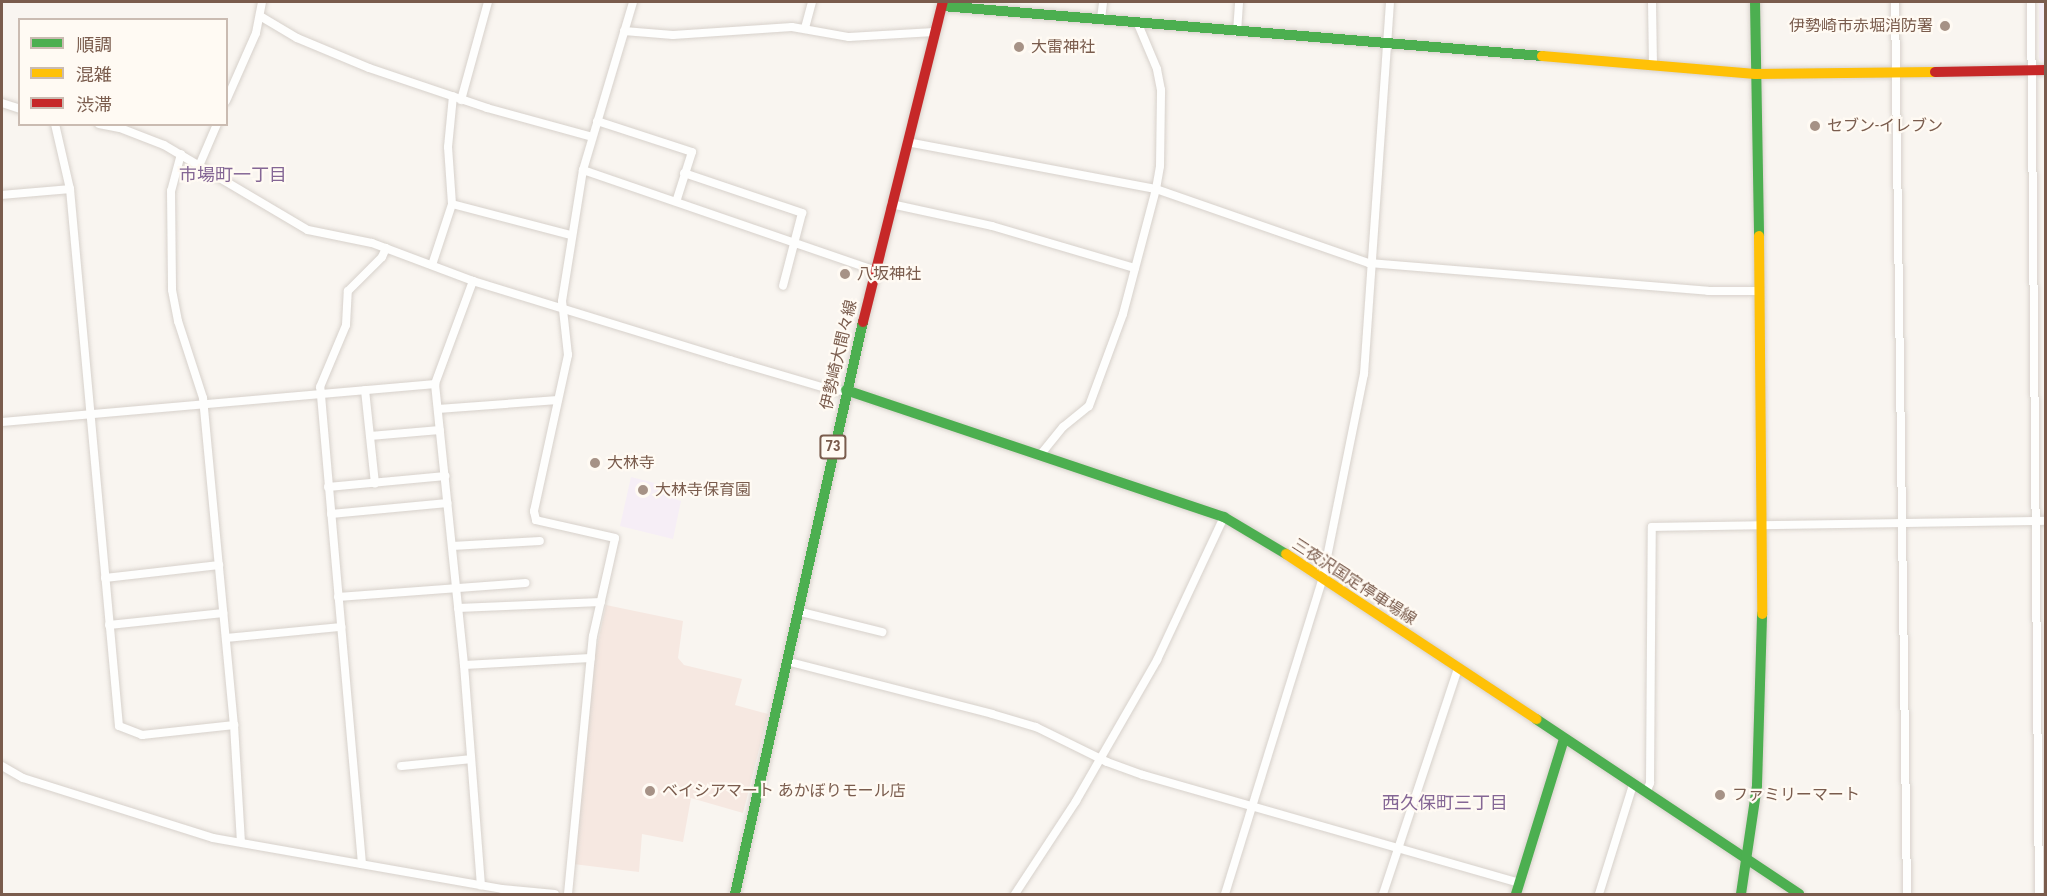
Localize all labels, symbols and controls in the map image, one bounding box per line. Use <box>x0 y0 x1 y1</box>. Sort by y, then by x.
place label: 伊勢崎市赤堀消防署 <box>1789 16 1933 36</box>
legend <box>18 18 228 126</box>
marker: 伊勢崎市赤堀消防署 <box>1938 19 1952 33</box>
text: 順調 <box>76 34 112 55</box>
place label: 大雷神社 <box>1031 37 1095 57</box>
marker: 大雷神社 <box>1012 40 1026 54</box>
text: 混雑 <box>76 64 112 85</box>
text: 渋滞 <box>76 94 112 115</box>
place label: セブン-イレブン <box>1827 116 1943 136</box>
marker: セブン-イレブン <box>1808 119 1822 133</box>
district label: 市場町一丁目 <box>179 164 287 186</box>
place label: 八坂神社 <box>857 264 921 284</box>
marker: 八坂神社 <box>838 267 852 281</box>
street label: 伊勢崎大間々線 <box>817 298 861 412</box>
road number: 73 <box>818 435 848 459</box>
place label: 大林寺 <box>607 453 655 473</box>
marker: 大林寺 <box>588 456 602 470</box>
place label: 大林寺保育園 <box>655 480 751 500</box>
marker: 大林寺保育園 <box>636 483 650 497</box>
street label: 三夜沢国定停車場線 <box>1288 535 1420 629</box>
place label: ベイシアマート あかぼりモール店 <box>662 781 906 801</box>
marker: ベイシアマート あかぼりモール店 <box>643 784 657 798</box>
place label: ファミリーマート <box>1732 785 1860 805</box>
marker: ファミリーマート <box>1713 788 1727 802</box>
district label: 西久保町三丁目 <box>1382 792 1508 814</box>

